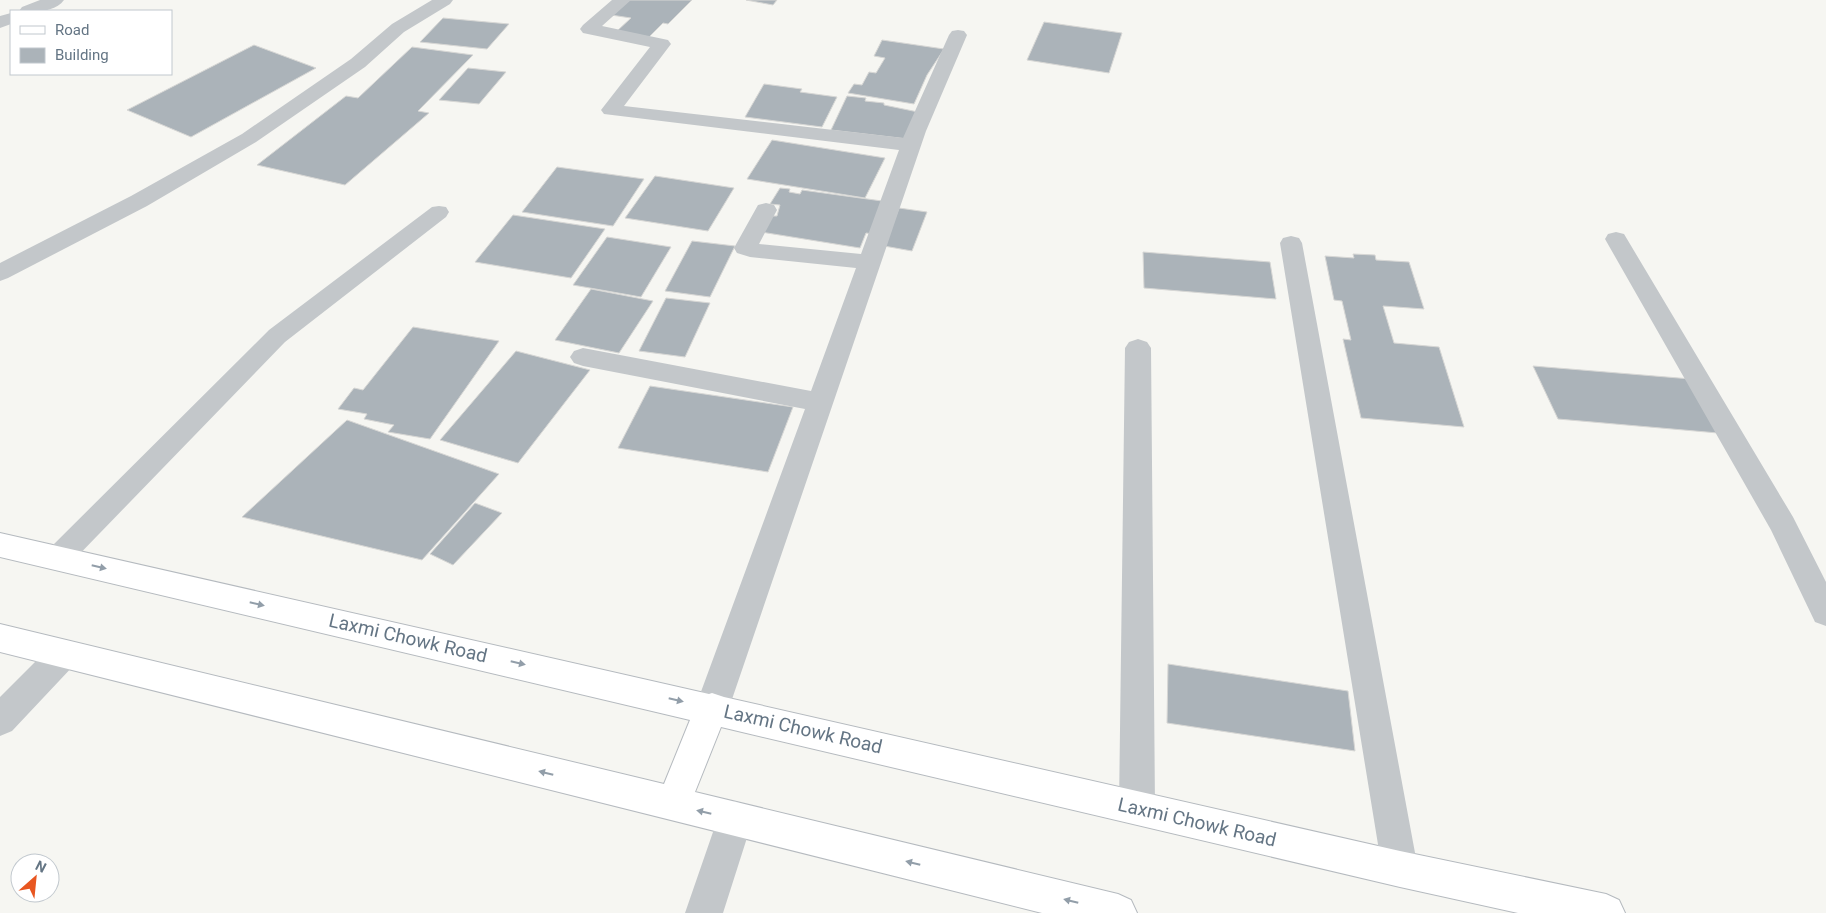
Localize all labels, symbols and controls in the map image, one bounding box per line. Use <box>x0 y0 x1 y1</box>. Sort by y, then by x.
legend <box>10 10 172 75</box>
text: Road <box>55 21 89 39</box>
text: Building <box>55 46 109 64</box>
one-way arrow <box>91 563 106 571</box>
one-way arrow <box>250 600 266 608</box>
street label: Laxmi Chowk Road <box>327 609 489 667</box>
one-way arrow <box>510 660 526 668</box>
one-way arrow <box>669 696 684 704</box>
street label: Laxmi Chowk Road <box>722 700 884 758</box>
one-way arrow <box>539 769 554 777</box>
street label: Laxmi Chowk Road <box>1116 793 1278 851</box>
one-way arrow <box>697 808 712 816</box>
north arrow <box>10 853 60 903</box>
text: N <box>33 857 49 876</box>
one-way arrow <box>906 859 921 867</box>
one-way arrow <box>1063 897 1078 905</box>

